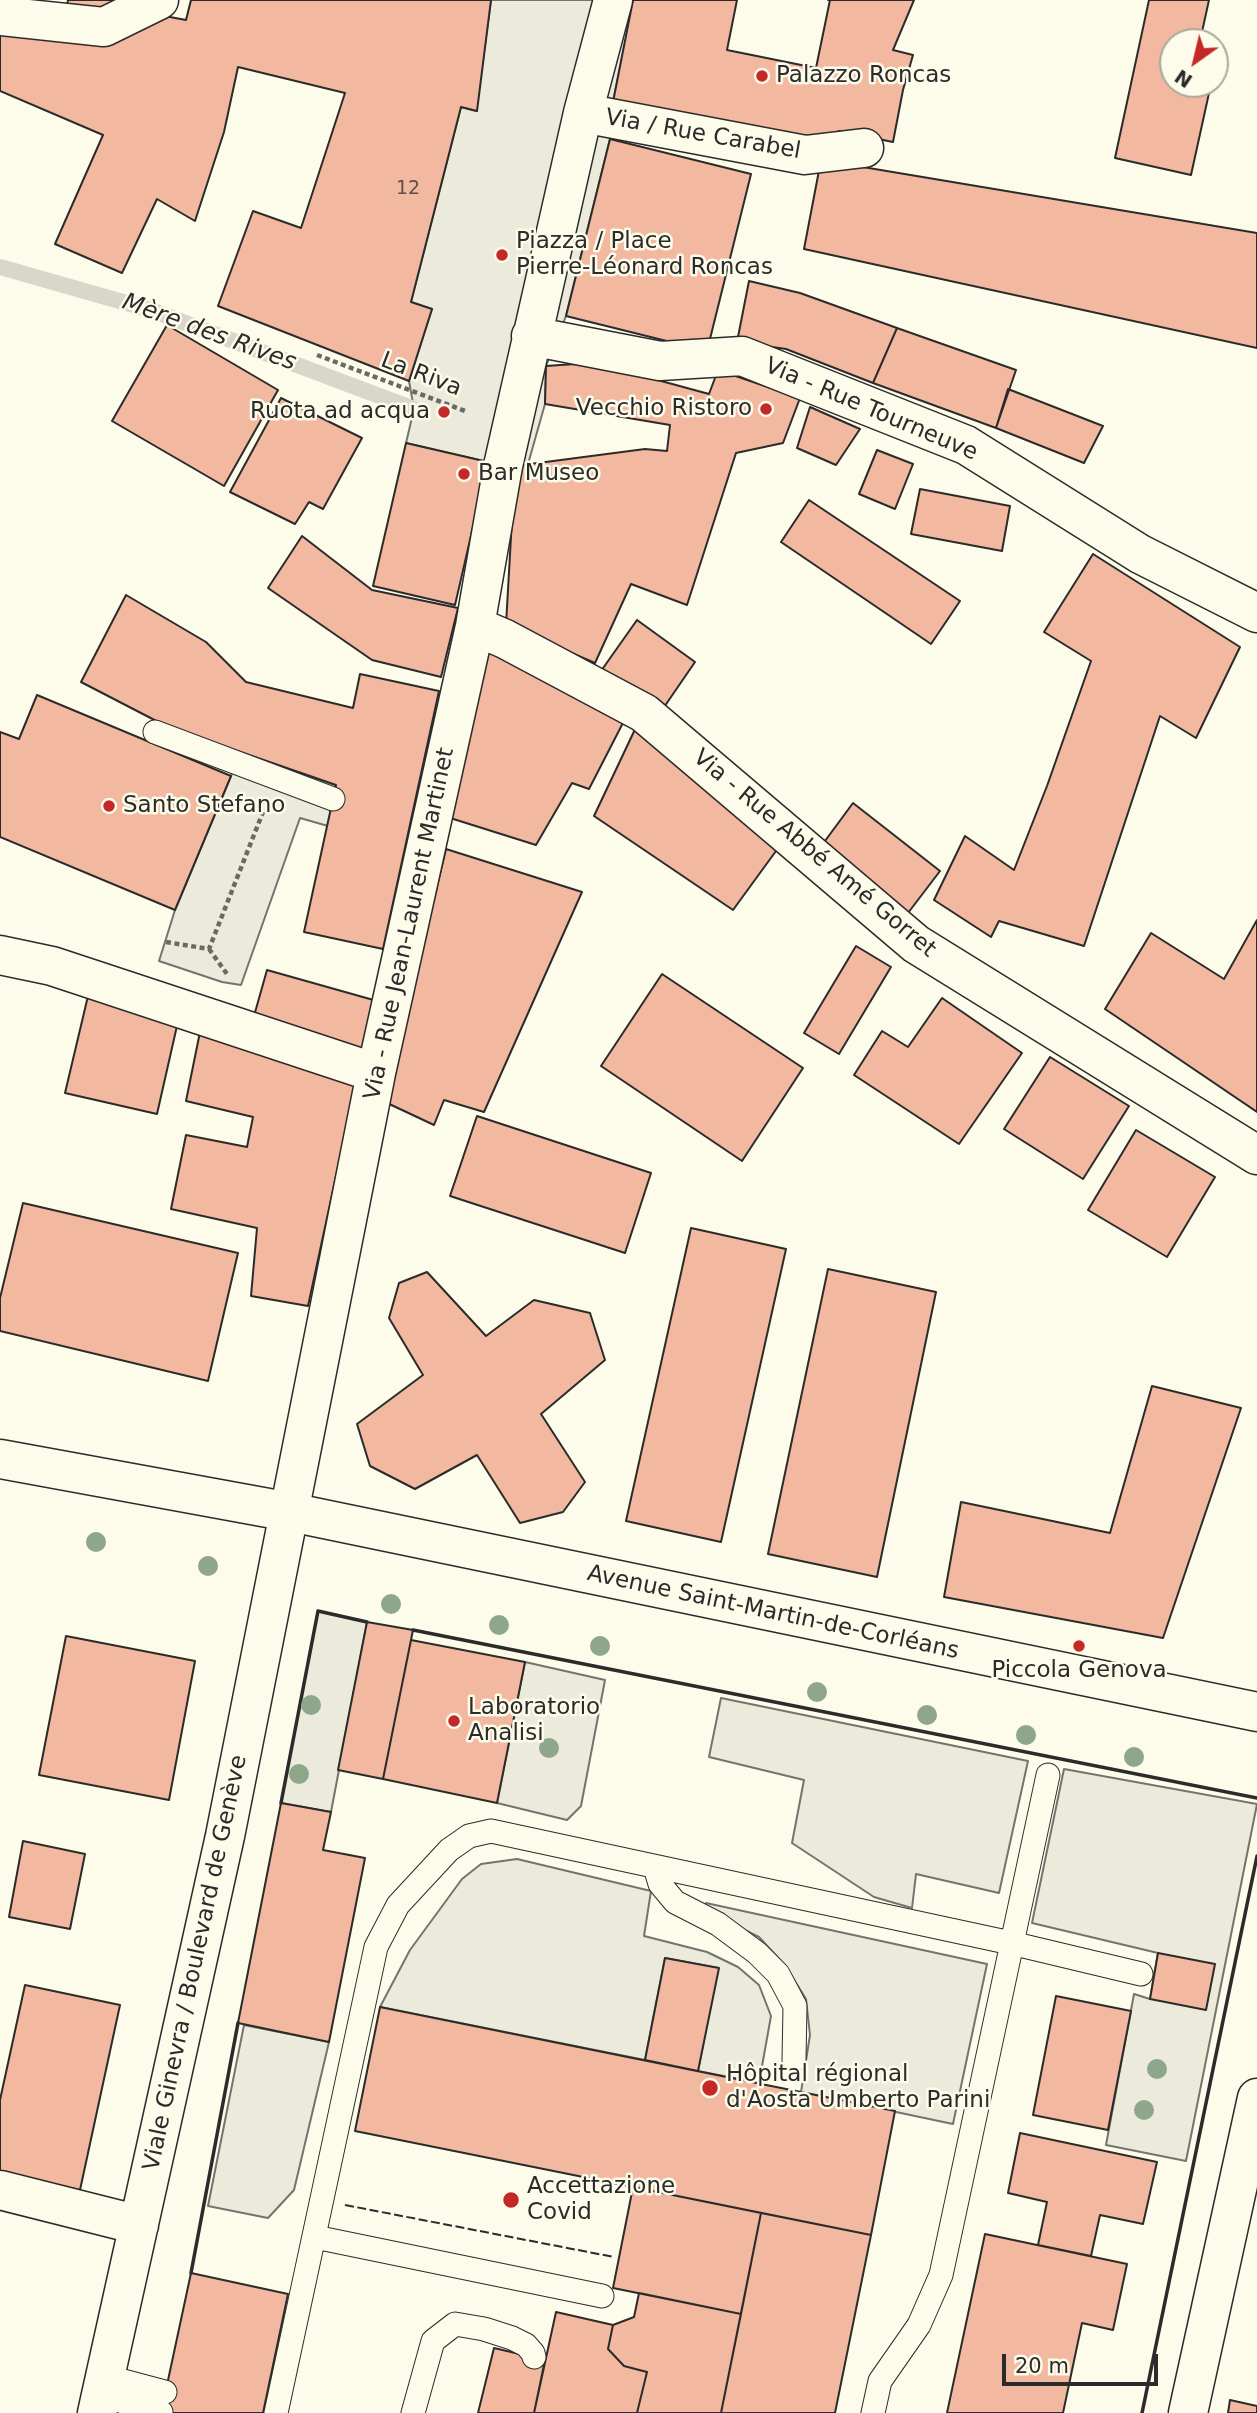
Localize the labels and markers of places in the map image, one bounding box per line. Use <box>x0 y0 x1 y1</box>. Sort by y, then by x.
place label: Palazzo Roncas <box>776 62 951 90</box>
marker: Palazzo Roncas <box>754 68 770 84</box>
place label: Piazza / Place Pierre-Léonard Roncas <box>516 228 773 282</box>
marker: Piazza / Place Pierre-Léonard Roncas <box>494 247 510 263</box>
place label: Vecchio Ristoro <box>576 395 752 423</box>
place label: Ruota ad acqua <box>250 398 430 426</box>
marker: Vecchio Ristoro <box>758 401 774 417</box>
marker: Ruota ad acqua <box>436 404 452 420</box>
place label: Bar Museo <box>478 460 599 488</box>
marker: Bar Museo <box>456 466 472 482</box>
place label: Santo Stefano <box>123 792 285 820</box>
marker: Santo Stefano <box>101 798 117 814</box>
marker: Piccola Genova <box>1071 1638 1087 1654</box>
place label: Piccola Genova <box>991 1657 1167 1685</box>
place label: Laboratorio Analisi <box>468 1694 600 1748</box>
marker: Laboratorio Analisi <box>446 1713 462 1729</box>
place label: Hôpital régional d'Aosta Umberto Parini <box>726 2061 990 2115</box>
marker: Hôpital régional d'Aosta Umberto Parini <box>700 2078 720 2098</box>
place label: Accettazione Covid <box>527 2173 675 2227</box>
marker: Accettazione Covid <box>501 2190 521 2210</box>

